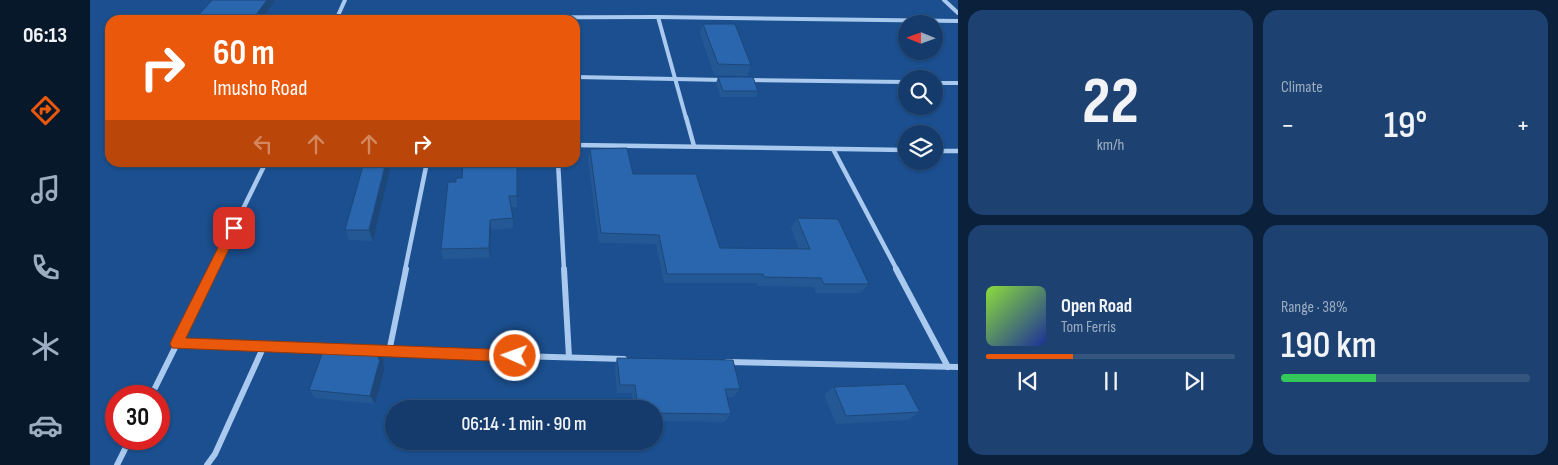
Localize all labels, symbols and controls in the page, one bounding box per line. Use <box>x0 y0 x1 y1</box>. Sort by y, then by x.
north arrow <box>898 15 942 60</box>
map controls <box>898 15 943 170</box>
text: 06:13 <box>23 22 67 49</box>
text: 60 m <box>213 32 275 75</box>
icon: right <box>130 35 195 100</box>
text: 22 <box>1082 64 1139 142</box>
button: search <box>898 70 943 115</box>
text: Imusho Road <box>213 75 307 102</box>
text: Climate <box>1281 78 1323 97</box>
icon: directions <box>28 93 63 128</box>
text: 19° <box>1384 103 1427 148</box>
text: − <box>1281 109 1295 142</box>
text: + <box>1516 109 1530 142</box>
button: layers <box>898 125 943 170</box>
icon: left <box>249 130 277 158</box>
icon: ahead <box>302 130 330 158</box>
icon: ahead <box>355 130 383 158</box>
icon: right <box>408 130 436 158</box>
text: km/h <box>1097 136 1124 155</box>
icon: music <box>28 172 63 207</box>
pin <box>213 207 255 249</box>
icon: arrive <box>220 214 248 242</box>
icon: phone <box>28 250 63 285</box>
text: Open Road <box>1061 295 1132 318</box>
text: Range · 38% <box>1281 298 1348 317</box>
text: Tom Ferris <box>1061 318 1116 337</box>
text: 190 km <box>1281 323 1377 368</box>
icon: climate <box>28 329 63 364</box>
position arrow <box>488 329 540 381</box>
icon: previous <box>1014 367 1042 395</box>
icon: pause <box>1097 367 1125 395</box>
icon: next <box>1180 367 1208 395</box>
speed limit sign: 30 <box>105 385 170 450</box>
icon: car <box>28 408 63 443</box>
text: 06:14 · 1 min · 90 m <box>461 413 587 436</box>

